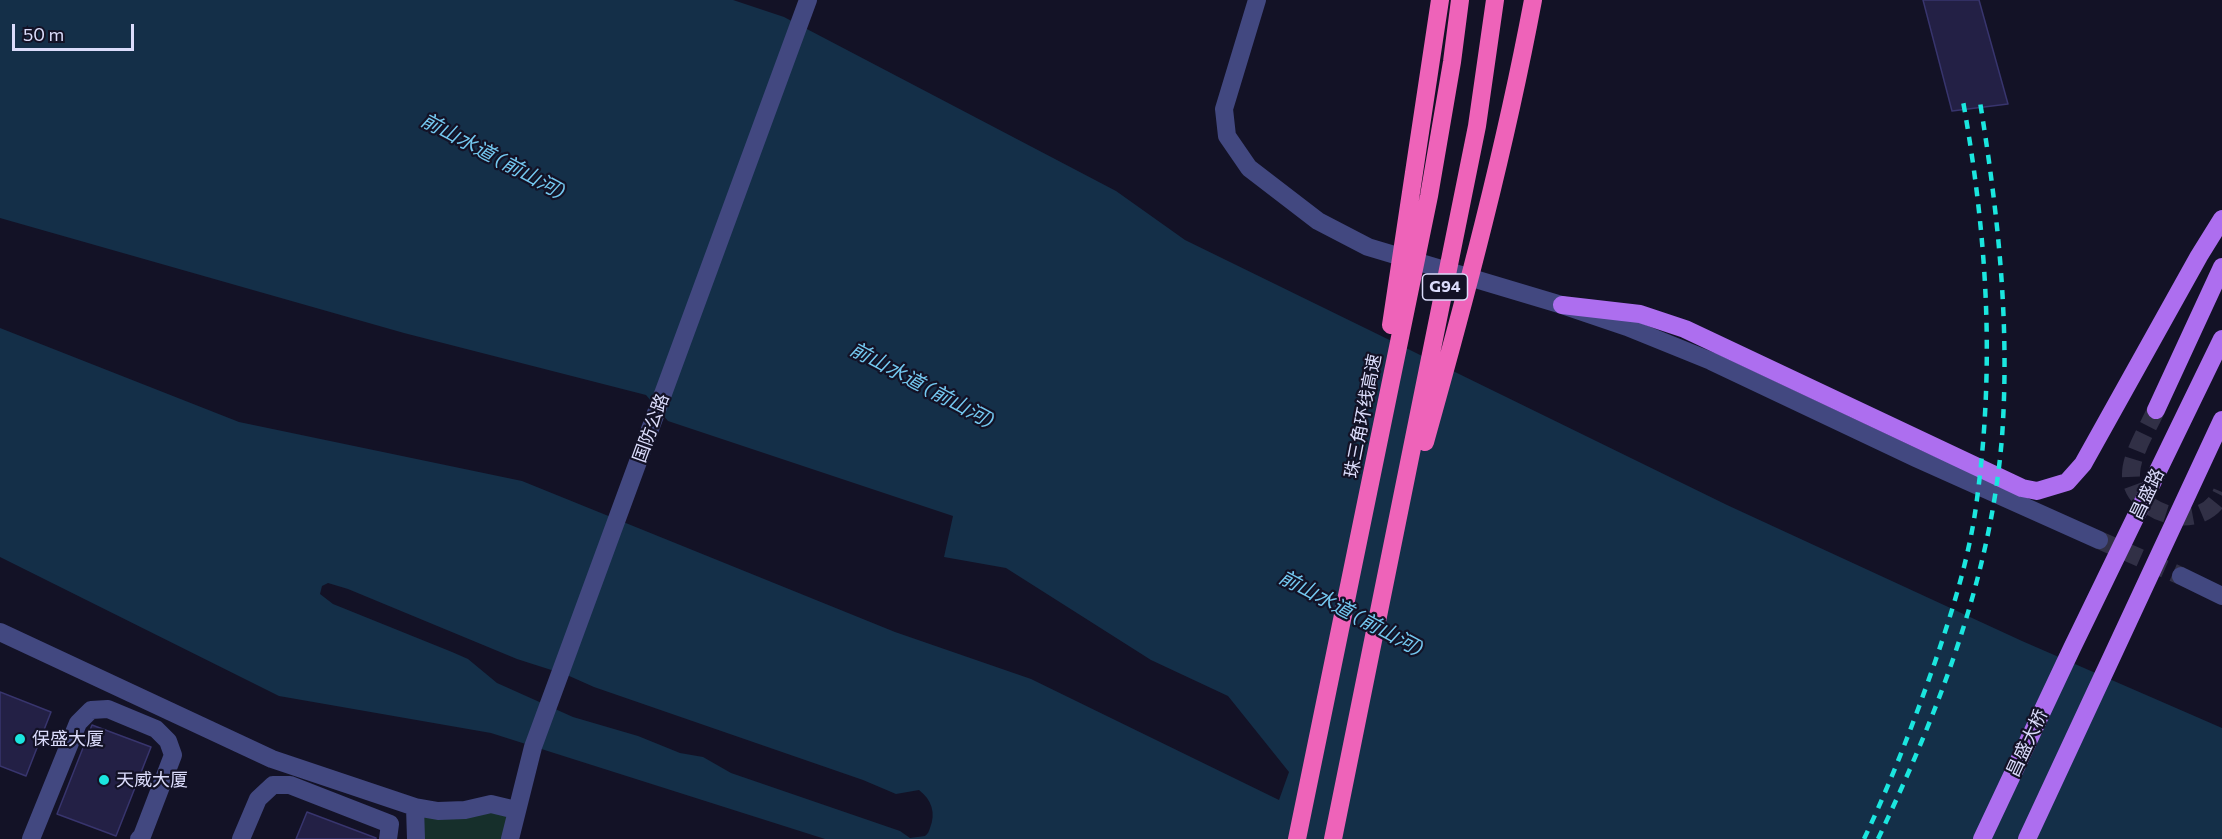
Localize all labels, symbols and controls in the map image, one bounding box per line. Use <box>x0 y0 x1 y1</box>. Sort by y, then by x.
scale bar <box>15 12 136 50</box>
text: 50 m <box>23 23 64 45</box>
water label: 前山水道 (前山河) <box>417 108 569 204</box>
road number: G94 <box>1422 274 1468 300</box>
water label: 前山水道 (前山河) <box>846 337 998 433</box>
street label: 珠三角环线高速 <box>1340 352 1386 480</box>
street label: 国防公路 <box>629 390 673 466</box>
street label: 昌盛路 <box>2125 465 2169 523</box>
water label: 前山水道 (前山河) <box>1275 565 1427 661</box>
street label: 昌盛大桥 <box>2002 706 2052 780</box>
place label: 保盛大厦 <box>32 728 104 750</box>
marker: 保盛大厦 <box>13 732 27 746</box>
place label: 天威大厦 <box>116 769 188 791</box>
marker: 天威大厦 <box>97 773 111 787</box>

